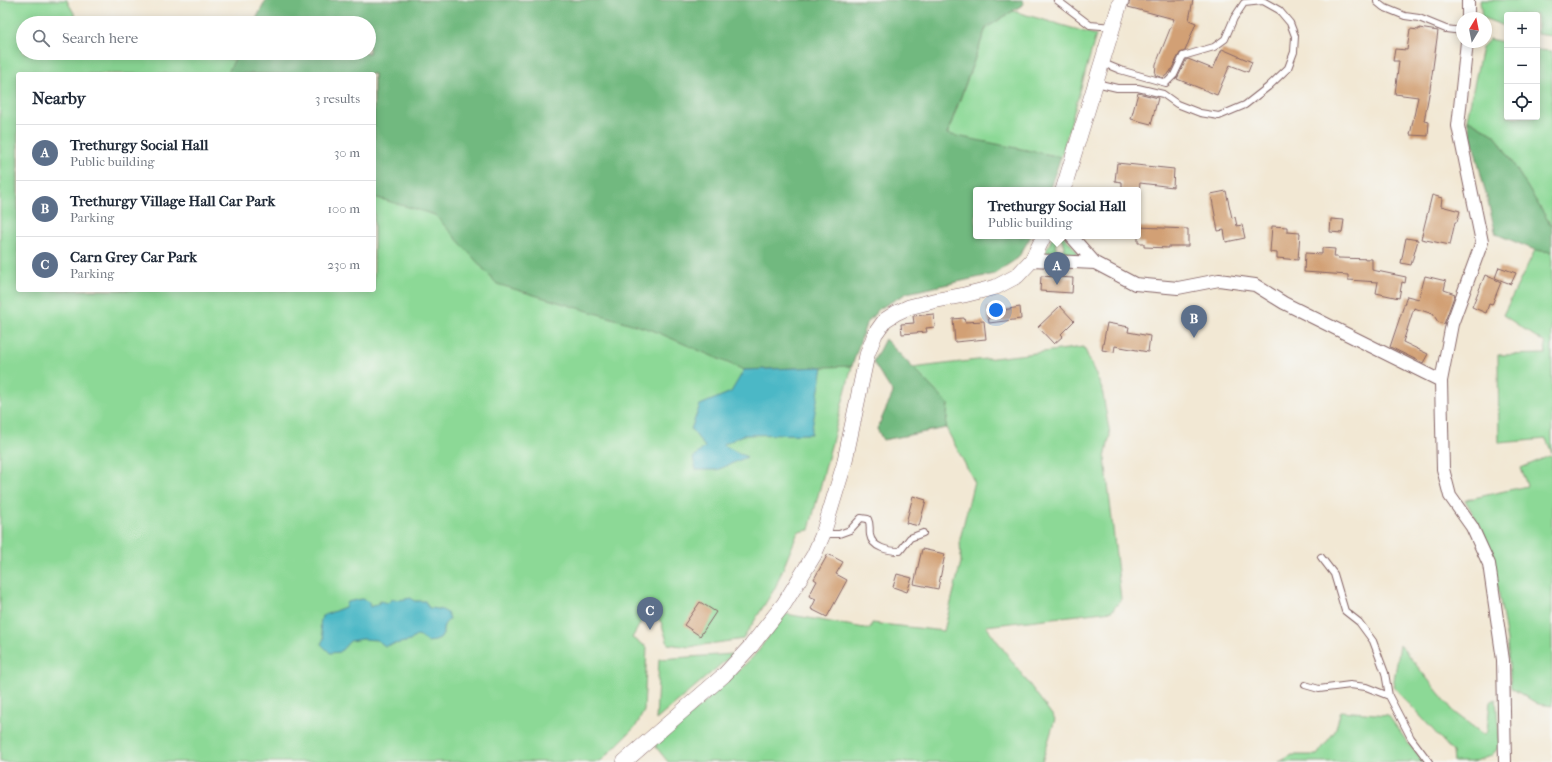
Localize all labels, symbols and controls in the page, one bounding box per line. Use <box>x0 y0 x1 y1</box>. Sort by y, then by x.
north arrow <box>1456 12 1492 48</box>
map controls <box>1504 12 1540 120</box>
button: + <box>1504 12 1540 48</box>
search box <box>16 16 376 60</box>
icon: search <box>30 27 52 49</box>
text: Search here <box>62 29 138 47</box>
button: − <box>1504 48 1540 84</box>
button: locate <box>1504 84 1540 120</box>
text: Nearby <box>32 88 86 108</box>
text: 3 results <box>315 91 360 106</box>
text: Trethurgy Social Hall <box>70 136 208 154</box>
text: A <box>41 145 49 160</box>
text: 30 m <box>334 145 360 160</box>
text: Public building <box>70 154 155 169</box>
popup <box>973 187 1141 239</box>
text: Trethurgy Village Hall Car Park <box>70 192 275 210</box>
text: Trethurgy Social Hall <box>988 197 1126 215</box>
text: B <box>41 201 49 216</box>
text: 100 m <box>327 201 360 216</box>
text: Parking <box>70 210 114 225</box>
text: Public building <box>988 215 1072 230</box>
text: Carn Grey Car Park <box>70 248 197 266</box>
pin: A <box>1044 252 1070 285</box>
text: C <box>41 257 49 272</box>
text: 230 m <box>327 257 360 272</box>
text: Parking <box>70 266 114 281</box>
your location <box>986 300 1006 320</box>
pin: B <box>1181 305 1207 338</box>
pin: C <box>637 597 663 630</box>

